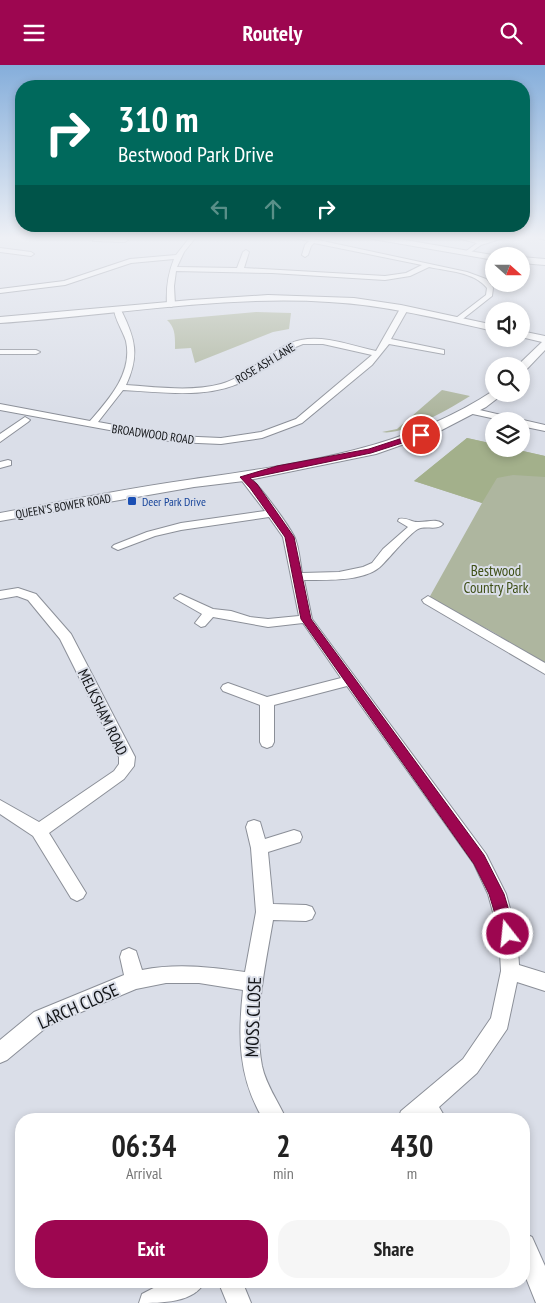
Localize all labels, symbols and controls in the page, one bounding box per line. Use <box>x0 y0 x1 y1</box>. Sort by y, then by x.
icon: menu <box>20 19 48 47</box>
text: Routely <box>243 19 302 47</box>
icon: search <box>497 19 525 47</box>
text: 310 m <box>118 96 199 142</box>
icon: right <box>35 100 100 165</box>
text: Bestwood Park Drive <box>118 140 274 168</box>
icon: left <box>206 195 234 223</box>
icon: ahead <box>259 195 287 223</box>
icon: right <box>312 195 340 223</box>
north arrow <box>485 247 530 293</box>
map controls <box>485 247 530 457</box>
button: sound <box>485 302 530 347</box>
street label: ROSE ASH LANE <box>233 339 297 387</box>
button: search <box>485 357 530 402</box>
button: layers <box>485 412 530 457</box>
pin <box>400 414 442 456</box>
street label: BROADWOOD ROAD <box>111 421 195 447</box>
icon: arrive <box>407 421 435 449</box>
street label: QUEEN'S BOWER ROAD <box>14 490 112 522</box>
place label: Deer Park Drive <box>142 494 206 509</box>
marker: Deer Park Drive <box>126 495 138 507</box>
park label: Bestwood Country Park <box>464 561 529 597</box>
street label: MELKSHAM ROAD <box>74 666 132 758</box>
position arrow <box>481 907 533 959</box>
street label: MOSS CLOSE <box>240 976 266 1058</box>
street label: LARCH CLOSE <box>34 978 122 1034</box>
text: 06:34 <box>112 1126 176 1165</box>
text: 2 <box>276 1126 291 1165</box>
text: 430 <box>390 1126 433 1165</box>
text: Arrival <box>126 1163 162 1183</box>
text: min <box>273 1163 294 1183</box>
text: m <box>407 1163 417 1183</box>
button: Exit <box>35 1220 268 1278</box>
button: Share <box>278 1220 510 1278</box>

